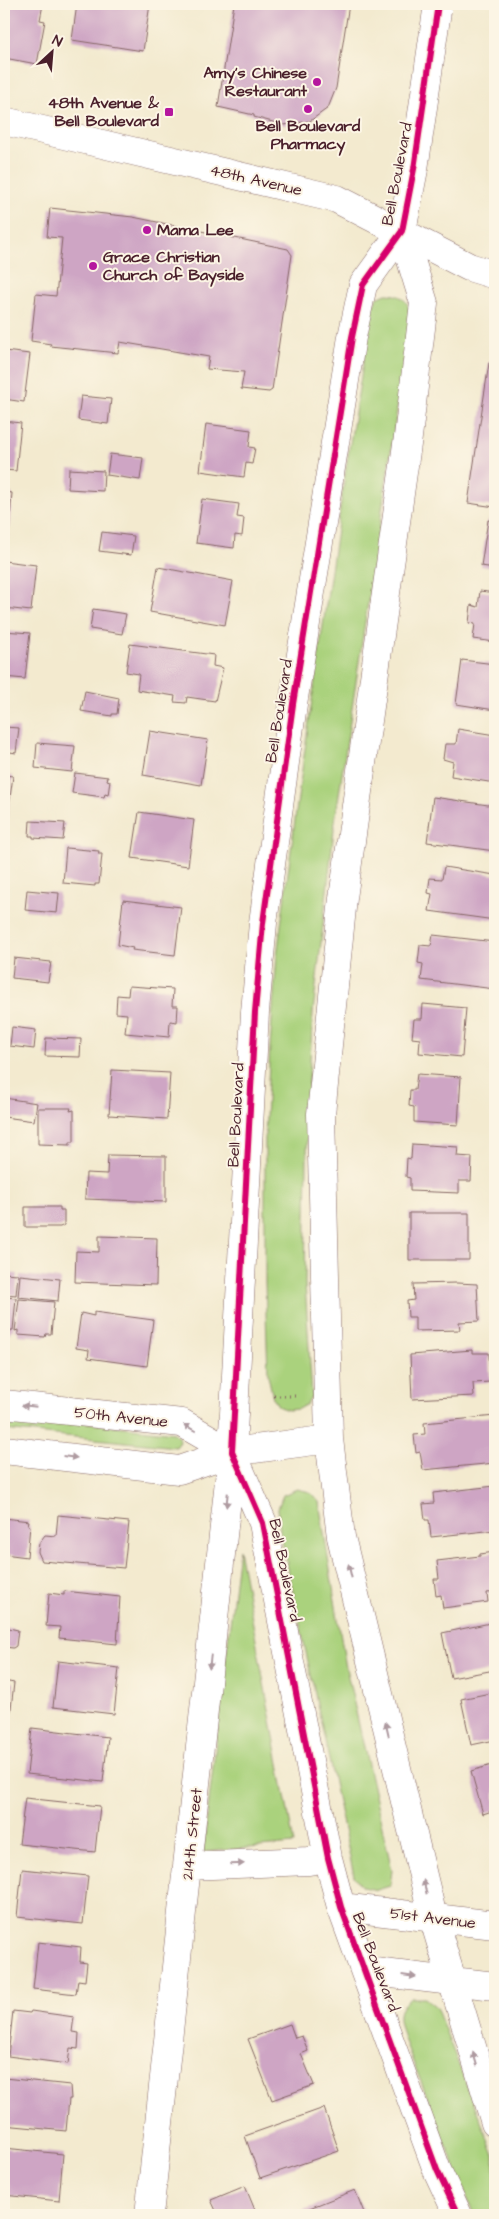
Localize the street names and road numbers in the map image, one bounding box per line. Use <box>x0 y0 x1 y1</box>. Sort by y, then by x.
street label: Bell Boulevard <box>376 121 418 227</box>
street label: 48th Avenue <box>208 159 305 201</box>
street label: Bell Boulevard <box>260 658 298 764</box>
street label: Bell Boulevard <box>222 1062 250 1168</box>
street label: 50th Avenue <box>73 1401 169 1433</box>
street label: Bell Boulevard <box>263 1517 307 1623</box>
street label: 214th Street <box>176 1786 208 1881</box>
street label: 51st Avenue <box>389 1902 477 1934</box>
street label: Bell Boulevard <box>347 1909 405 2015</box>

